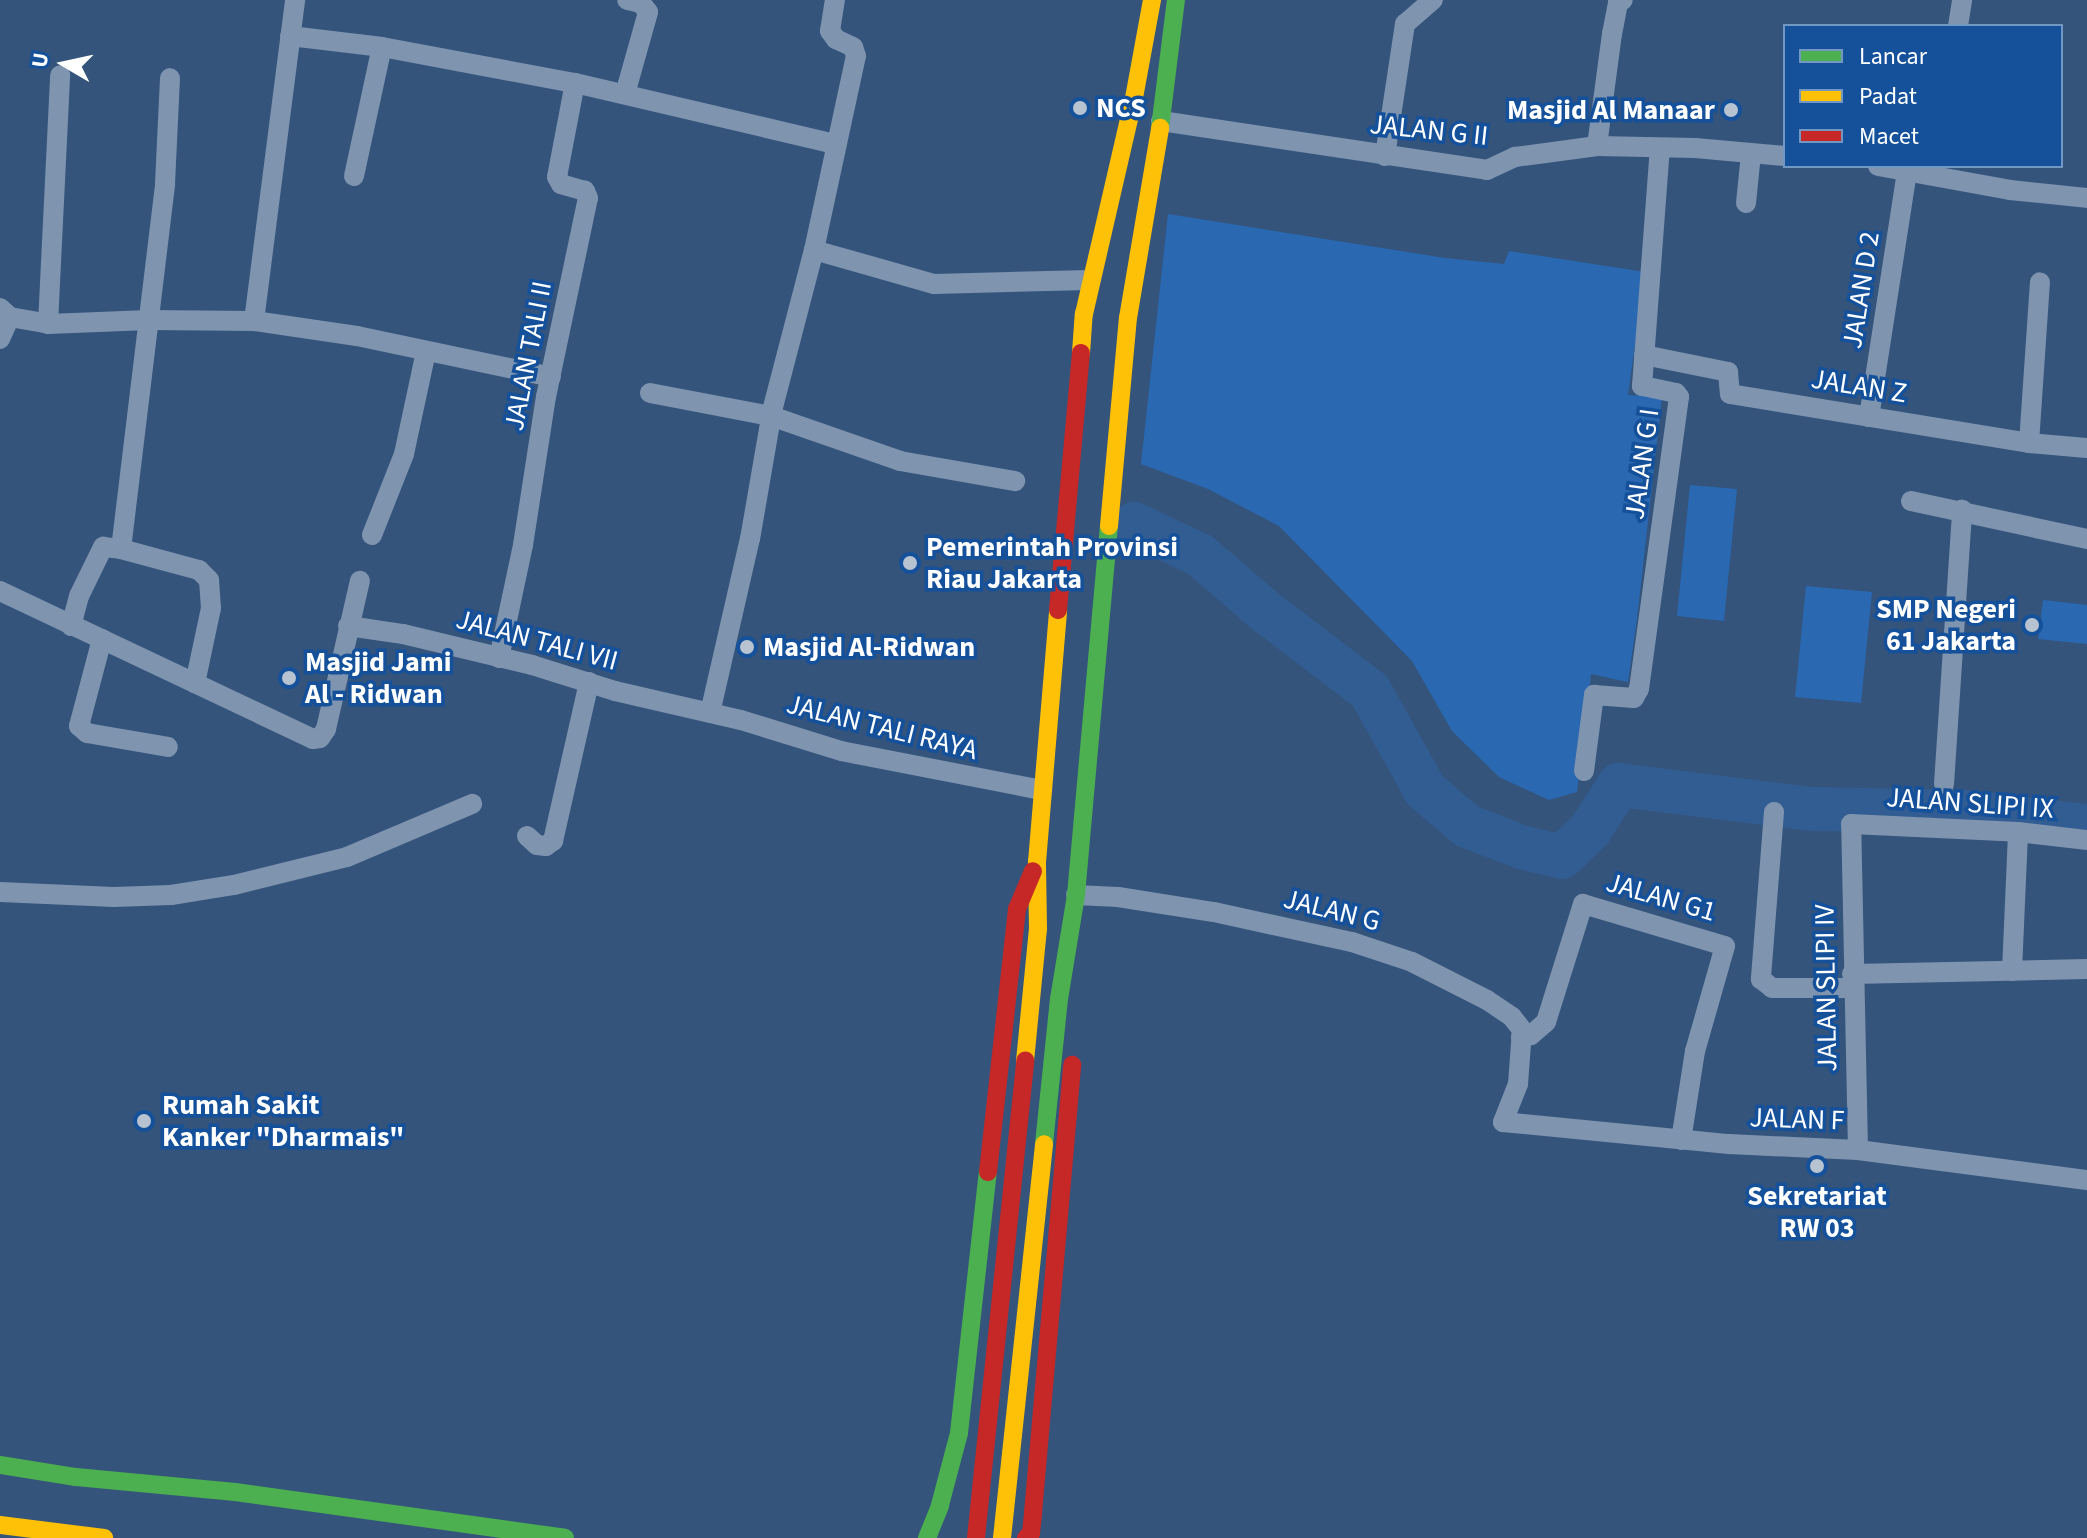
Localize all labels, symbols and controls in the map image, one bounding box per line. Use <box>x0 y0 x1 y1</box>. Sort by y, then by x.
north arrow <box>24 24 104 104</box>
legend <box>1783 24 2063 168</box>
text: Lancar <box>1859 39 1927 74</box>
text: U <box>23 51 57 70</box>
text: Padat <box>1859 79 1917 114</box>
place label: NCS <box>1096 91 1146 125</box>
place label: Masjid Al Manaar <box>1507 93 1715 127</box>
marker: NCS <box>1071 99 1089 117</box>
marker: Masjid Al Manaar <box>1722 101 1740 119</box>
street label: JALAN G II <box>1368 107 1490 153</box>
text: Macet <box>1859 119 1919 154</box>
street label: JALAN D 2 <box>1835 229 1887 351</box>
street label: JALAN TALI II <box>497 278 559 434</box>
street label: JALAN Z <box>1809 362 1909 410</box>
street label: JALAN G I <box>1618 406 1666 522</box>
place label: Pemerintah Provinsi Riau Jakarta <box>926 530 1178 596</box>
marker: Pemerintah Provinsi Riau Jakarta <box>901 554 919 572</box>
place label: SMP Negeri 61 Jakarta <box>1876 592 2016 658</box>
street label: JALAN TALI VII <box>452 602 622 678</box>
marker: SMP Negeri 61 Jakarta <box>2023 616 2041 634</box>
place label: Masjid Al-Ridwan <box>763 630 975 664</box>
marker: Masjid Al-Ridwan <box>738 638 756 656</box>
place label: Masjid Jami Al - Ridwan <box>305 645 451 711</box>
marker: Masjid Jami Al - Ridwan <box>280 669 298 687</box>
street label: JALAN TALI RAYA <box>783 687 981 767</box>
street label: JALAN SLIPI IX <box>1885 780 2055 826</box>
street label: JALAN G1 <box>1602 865 1720 929</box>
street label: JALAN G <box>1280 882 1384 938</box>
street label: JALAN SLIPI IV <box>1808 904 1844 1072</box>
place label: Rumah Sakit Kanker "Dharmais" <box>162 1088 404 1154</box>
street label: JALAN F <box>1749 1101 1845 1137</box>
marker: Rumah Sakit Kanker "Dharmais" <box>133 1110 155 1132</box>
marker: Sekretariat RW 03 <box>1808 1157 1826 1175</box>
place label: Sekretariat RW 03 <box>1747 1179 1887 1245</box>

